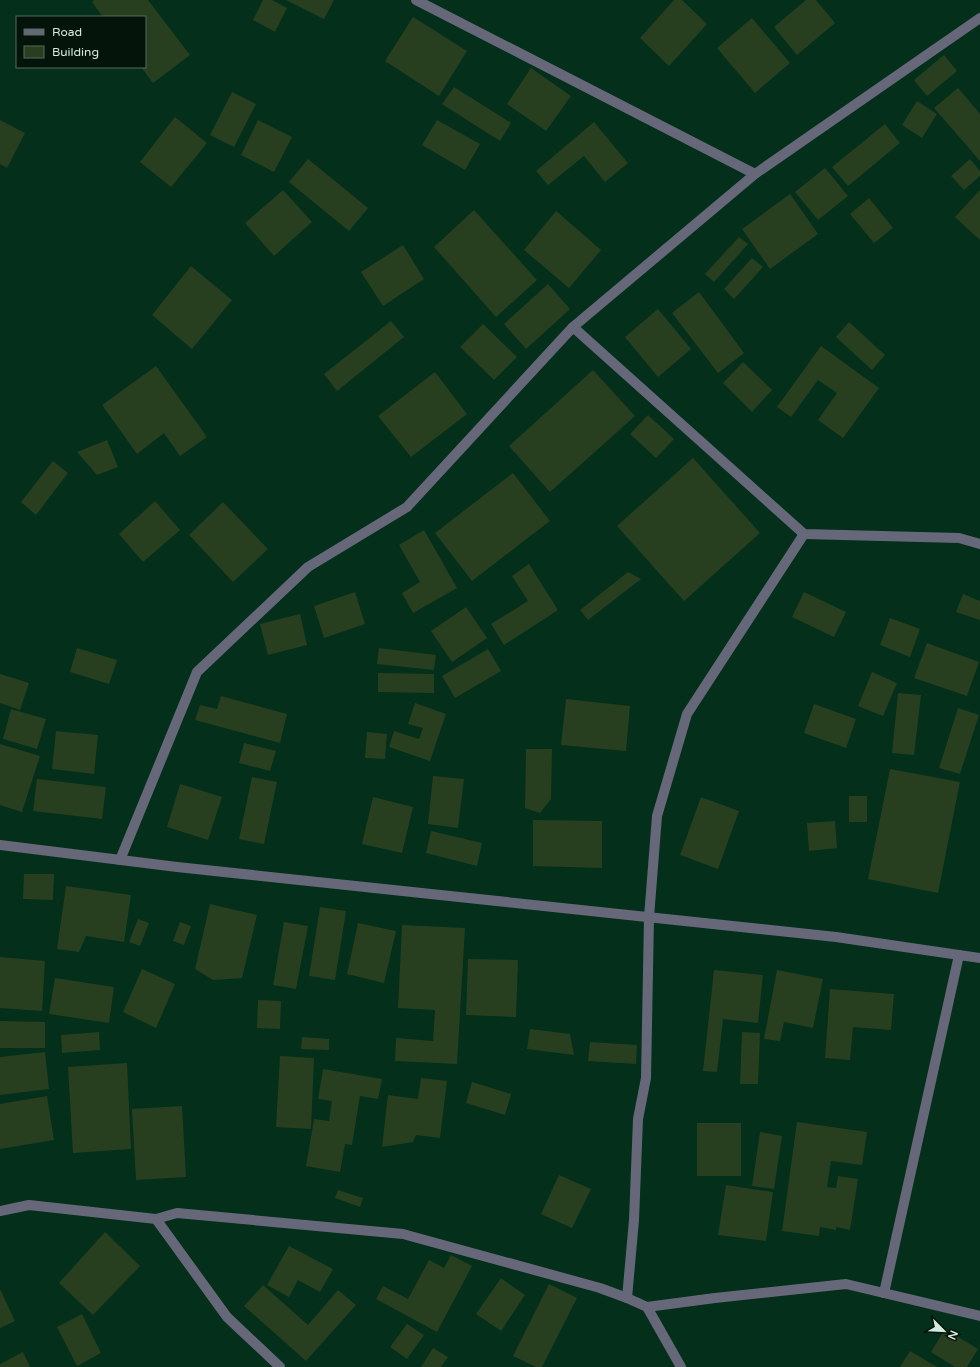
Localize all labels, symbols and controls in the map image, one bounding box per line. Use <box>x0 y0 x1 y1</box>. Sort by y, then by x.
legend <box>16 16 146 68</box>
text: Road <box>52 25 82 39</box>
text: Building <box>52 45 99 59</box>
north arrow <box>924 1311 964 1351</box>
text: N <box>945 1328 960 1342</box>

